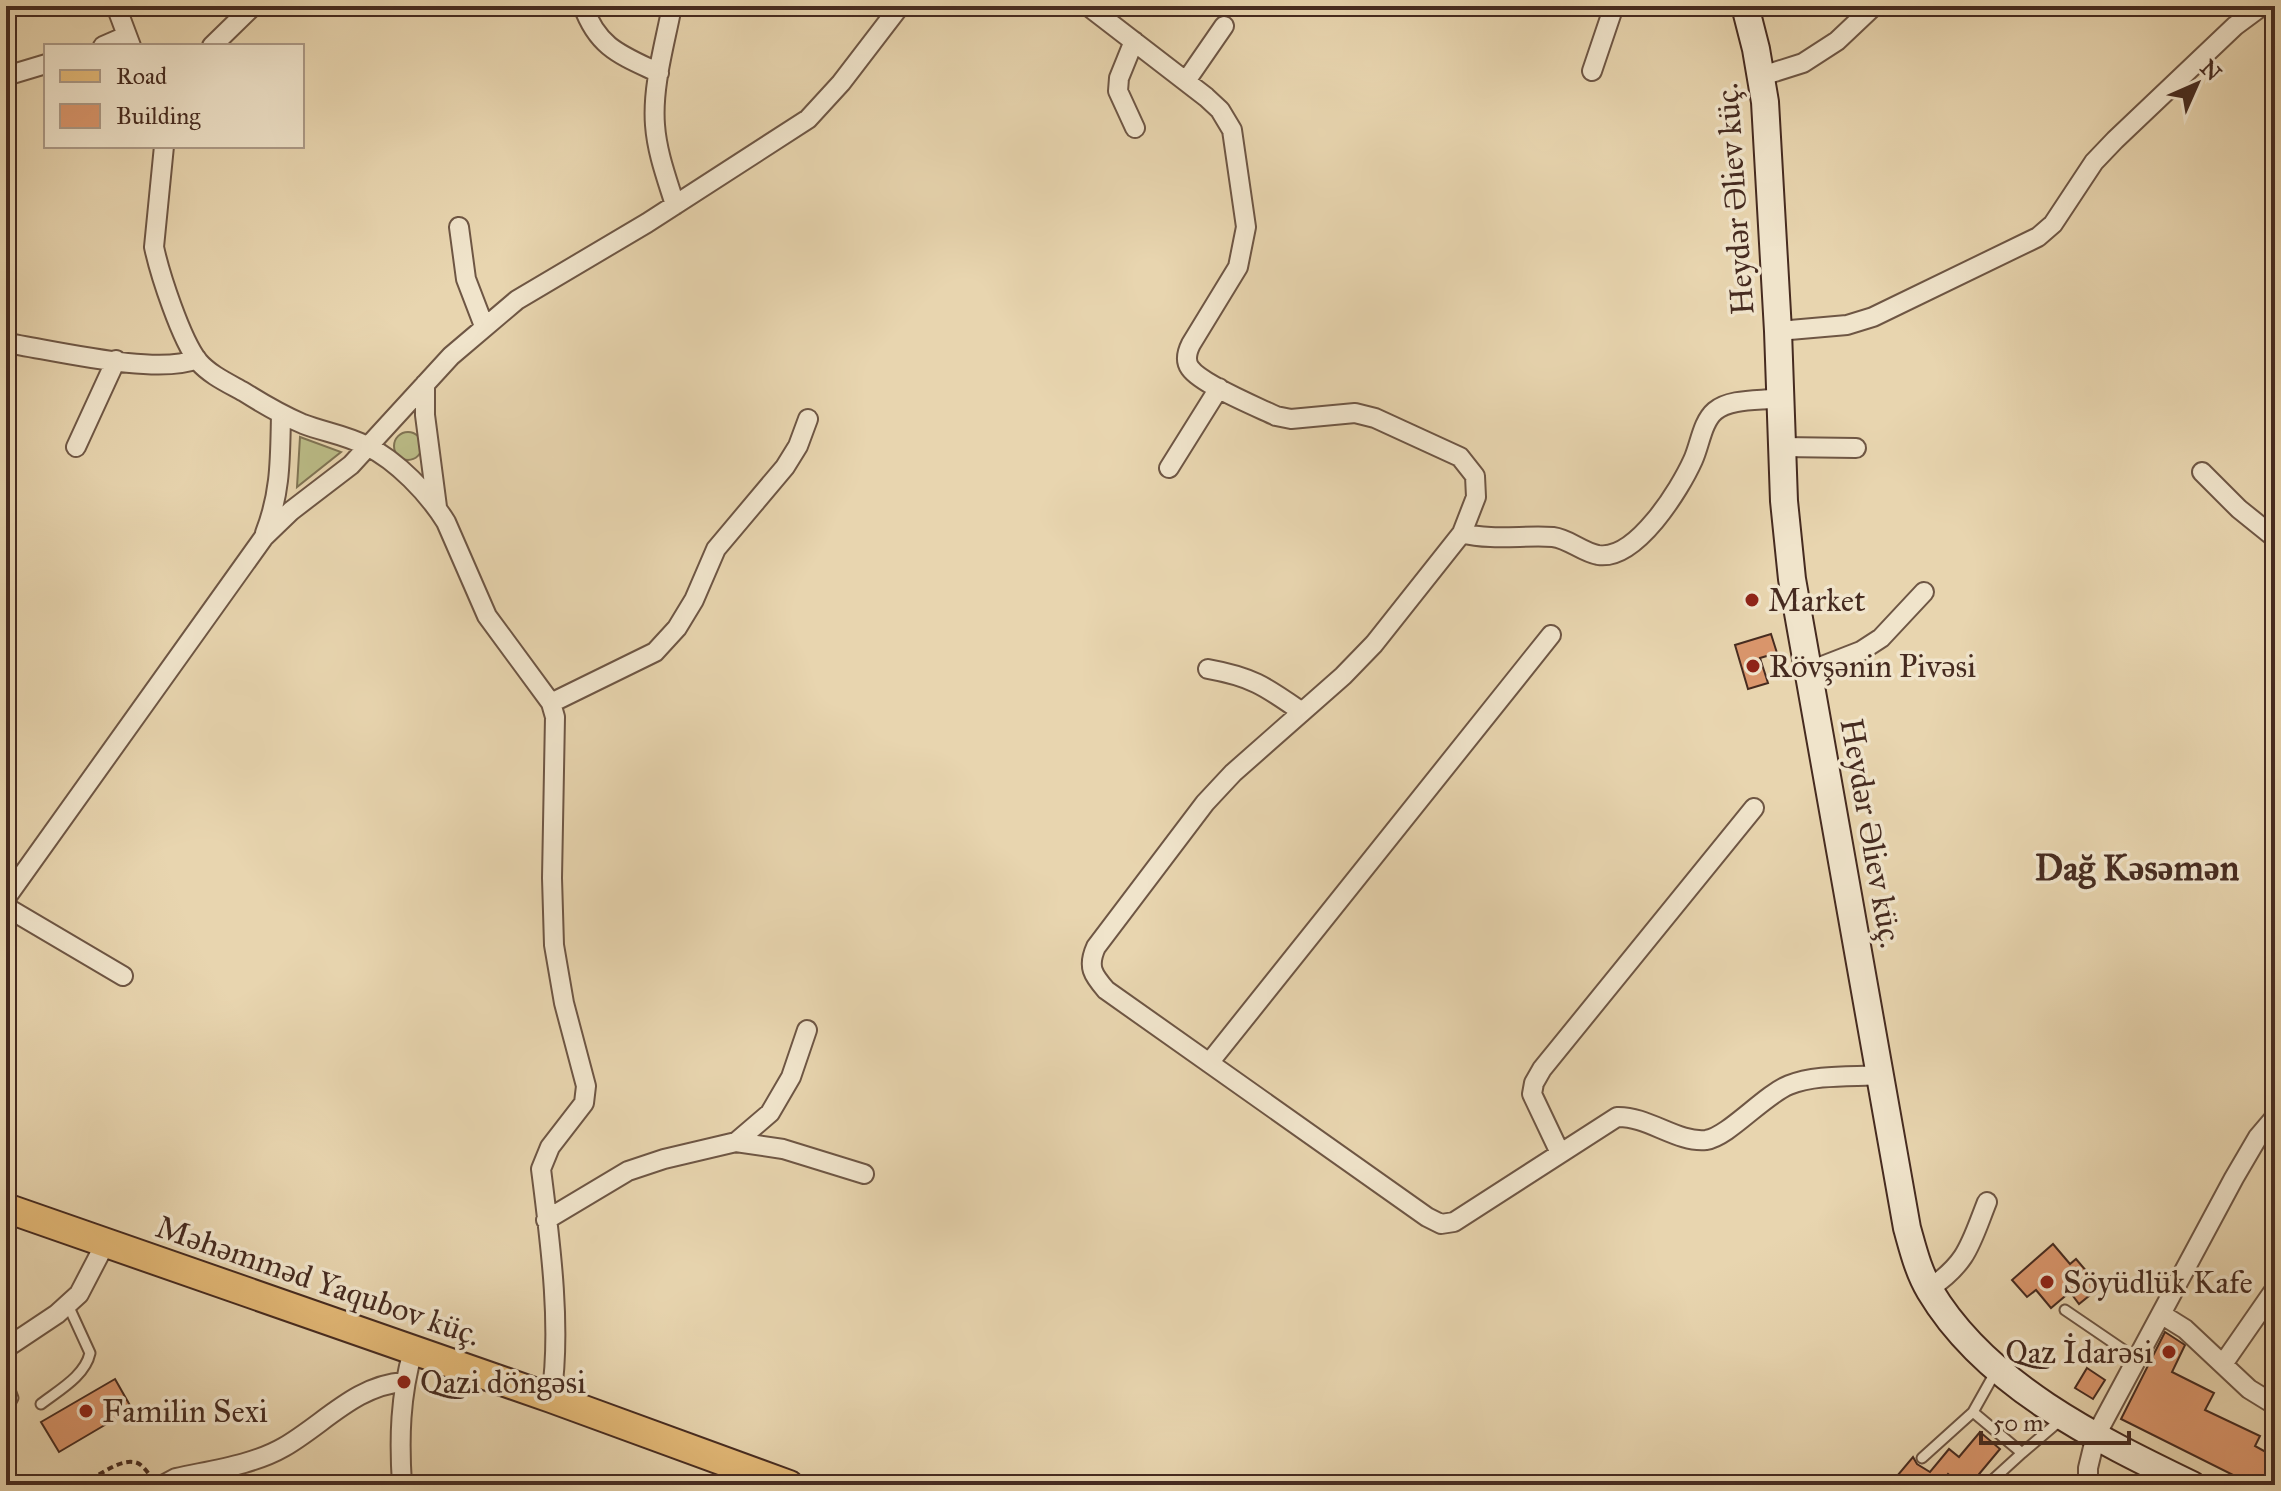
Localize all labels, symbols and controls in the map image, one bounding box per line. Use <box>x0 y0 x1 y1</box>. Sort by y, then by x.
legend <box>44 44 304 148</box>
north arrow <box>2157 44 2237 124</box>
text: N <box>2195 54 2227 87</box>
text: Road <box>116 61 167 91</box>
street label: Heydər Əliev küç. <box>1707 82 1763 316</box>
text: Building <box>116 101 201 131</box>
place label: Market <box>1768 581 1866 620</box>
marker: Market <box>1743 591 1761 609</box>
place label: Rövşənin Pivəsi <box>1769 647 1976 686</box>
marker: Rövşənin Pivəsi <box>1744 657 1762 675</box>
street label: Heydər Əliev küç. <box>1832 715 1910 951</box>
district label: Dağ Kəsəmən <box>2035 846 2240 890</box>
street label: Məhəmməd Yaqubov küç. <box>151 1207 485 1355</box>
place label: Söyüdlük Kafe <box>2063 1263 2253 1302</box>
marker: Söyüdlük Kafe <box>2038 1273 2056 1291</box>
place label: Qaz İdarəsi <box>2005 1333 2153 1372</box>
marker: Qaz İdarəsi <box>2160 1343 2178 1361</box>
place label: Qazi döngəsi <box>420 1363 586 1402</box>
marker: Qazi döngəsi <box>395 1373 413 1391</box>
place label: Familin Sexi <box>102 1392 268 1431</box>
scale bar <box>1981 1395 2129 1445</box>
marker: Familin Sexi <box>77 1402 95 1420</box>
text: 50 m <box>1993 1408 2043 1438</box>

